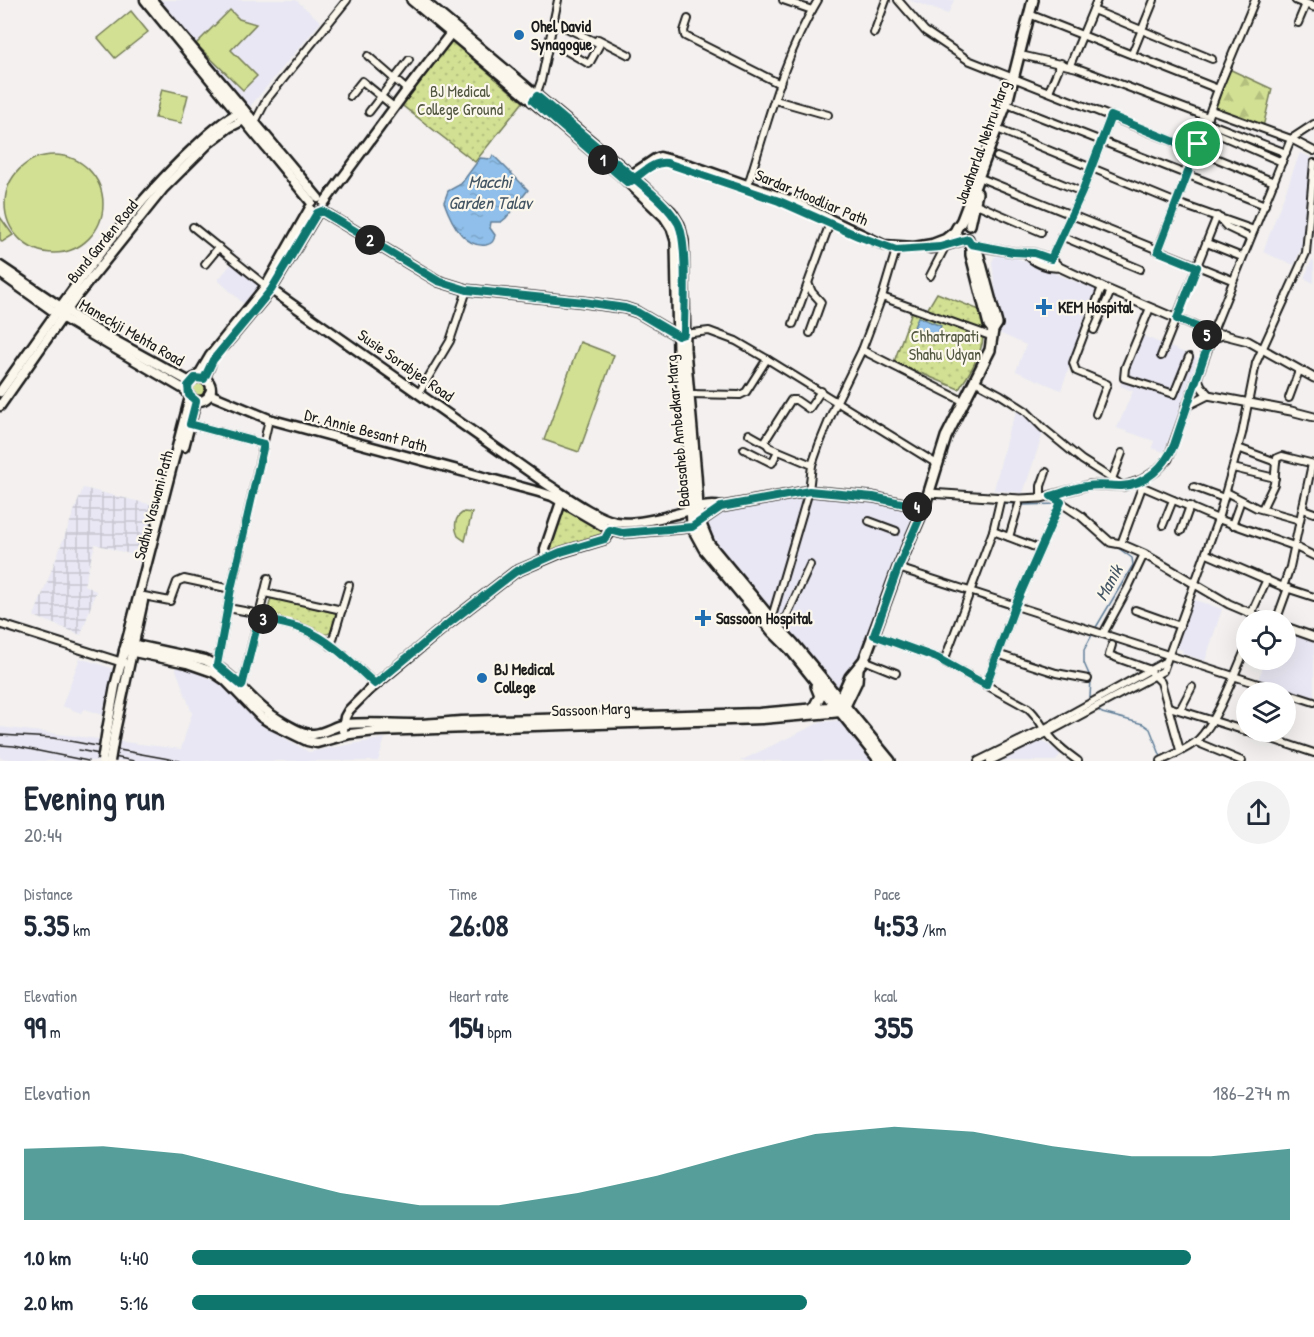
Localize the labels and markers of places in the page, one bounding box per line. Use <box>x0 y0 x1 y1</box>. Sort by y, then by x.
place label: Ohel David Synagogue <box>531 15 593 56</box>
marker: Ohel David Synagogue <box>512 28 526 42</box>
pin <box>1172 118 1223 169</box>
pin: 1 <box>588 145 618 175</box>
pin: 2 <box>355 225 385 255</box>
place label: KEM Hospital <box>1058 296 1134 319</box>
marker: KEM Hospital <box>1035 298 1053 316</box>
pin: 5 <box>1192 320 1222 350</box>
pin: 4 <box>902 492 932 522</box>
pin: 3 <box>248 604 278 634</box>
place label: Sassoon Hospital <box>716 607 813 630</box>
marker: Sassoon Hospital <box>694 609 712 627</box>
place label: BJ Medical College <box>494 658 555 699</box>
marker: BJ Medical College <box>475 671 489 685</box>

